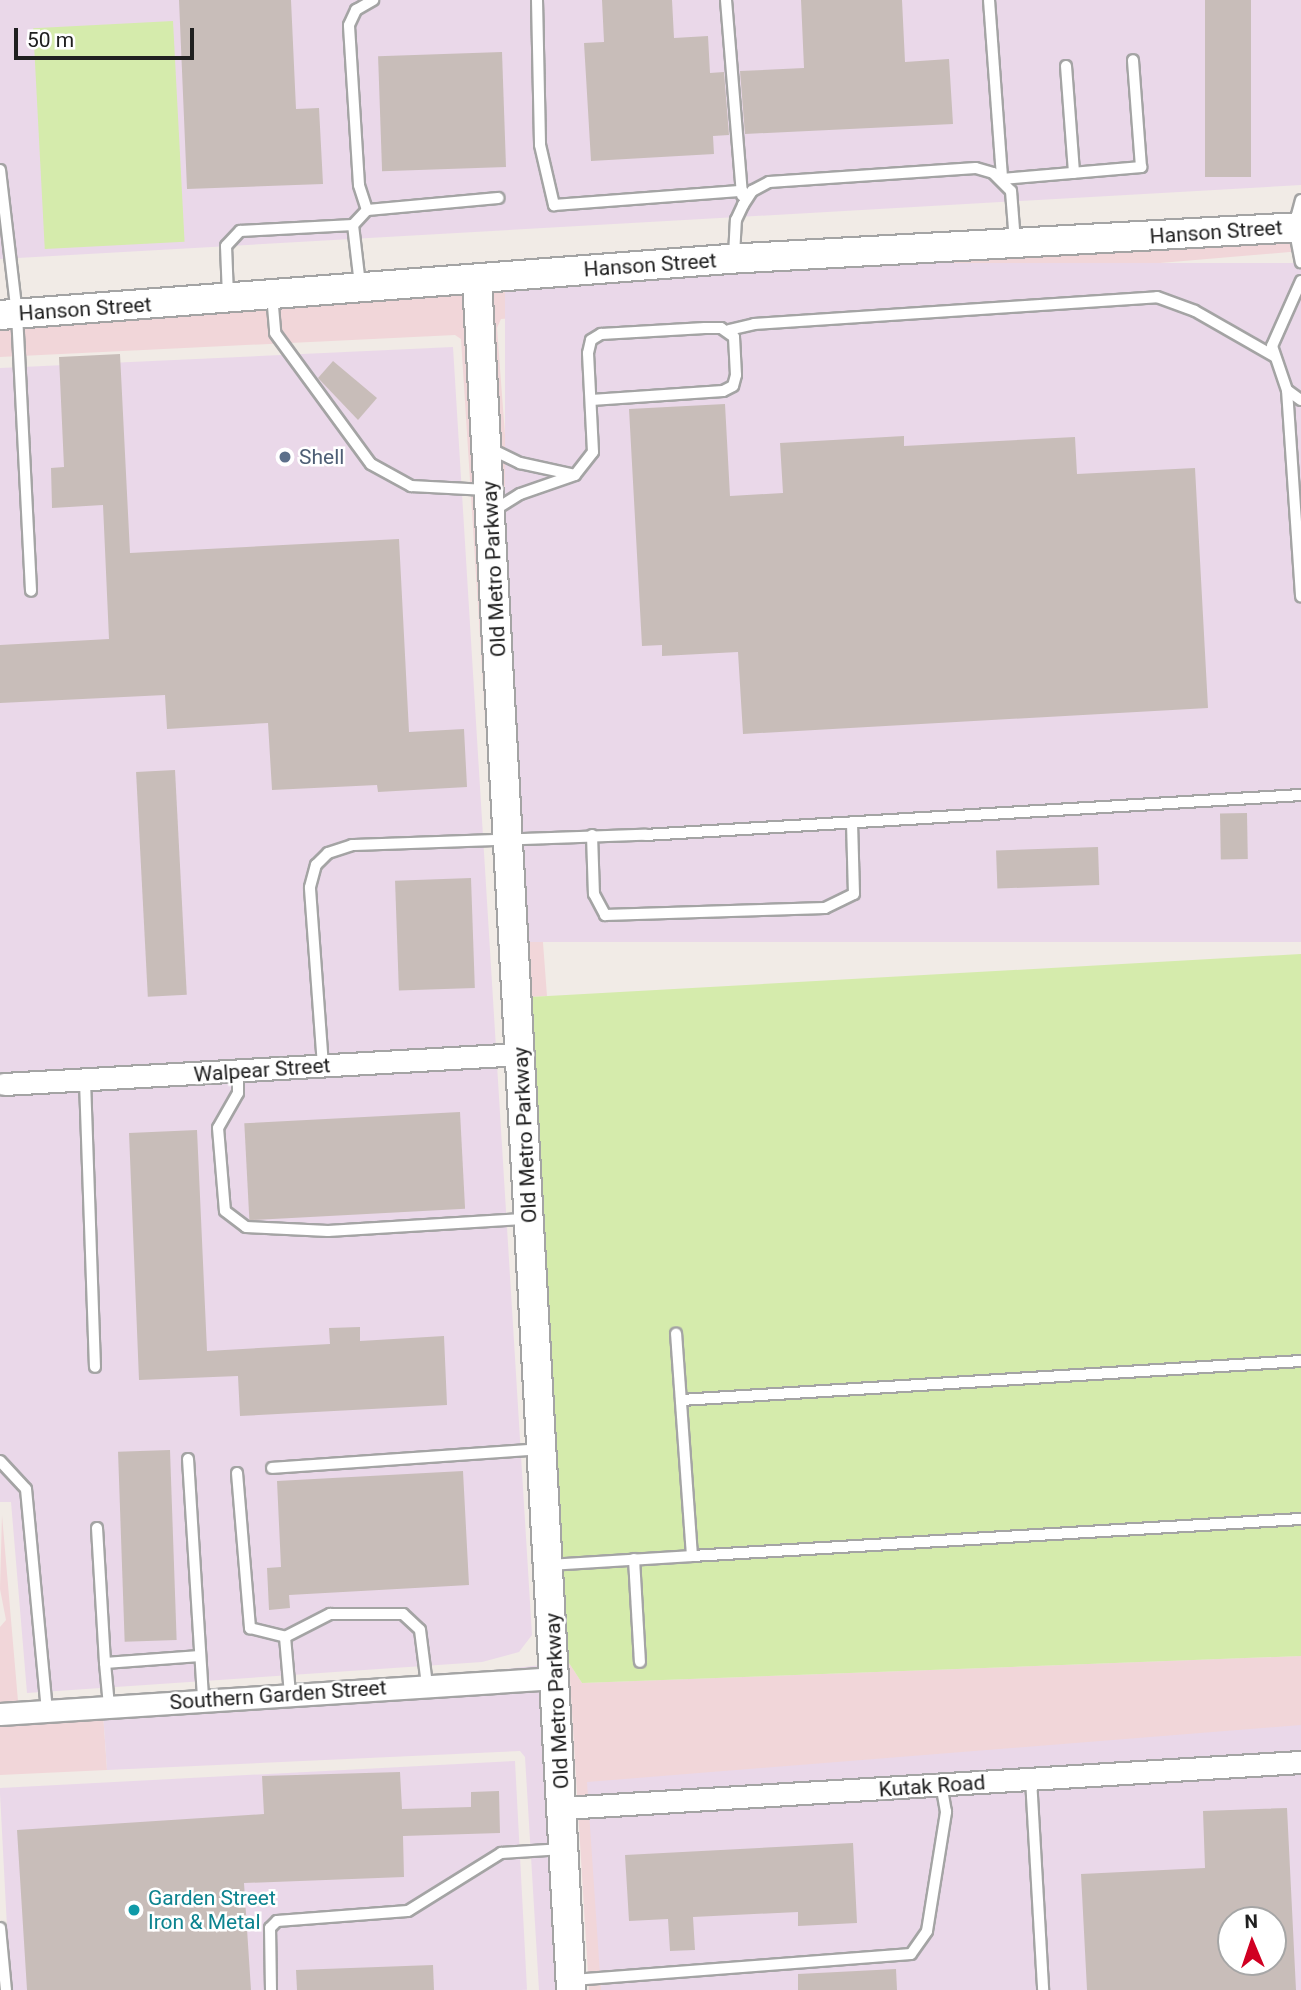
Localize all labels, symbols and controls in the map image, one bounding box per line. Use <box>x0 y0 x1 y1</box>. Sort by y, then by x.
scale bar <box>18 14 198 58</box>
text: 50 m <box>27 28 74 52</box>
street label: Hanson Street <box>1149 215 1283 249</box>
street label: Hanson Street <box>583 248 717 282</box>
street label: Hanson Street <box>18 292 152 326</box>
place label: Shell <box>299 444 344 470</box>
marker: Shell <box>277 449 293 465</box>
street label: Old Metro Parkway <box>477 480 511 658</box>
street label: Old Metro Parkway <box>508 1046 542 1224</box>
street label: Walpear Street <box>193 1053 331 1087</box>
street label: Old Metro Parkway <box>540 1612 574 1790</box>
street label: Southern Garden Street <box>169 1675 387 1715</box>
street label: Kutak Road <box>878 1770 986 1802</box>
place label: Garden Street Iron & Metal <box>148 1885 276 1935</box>
marker: Garden Street Iron & Metal <box>126 1902 142 1918</box>
north arrow <box>1217 1906 1287 1976</box>
text: N <box>1244 1910 1258 1933</box>

